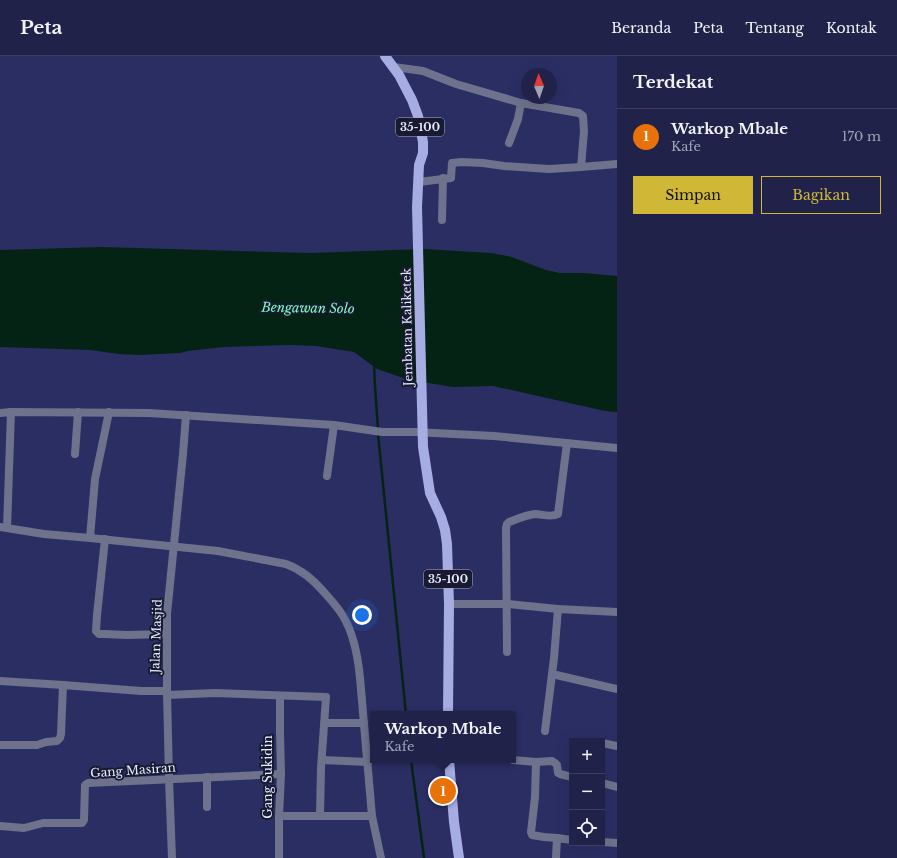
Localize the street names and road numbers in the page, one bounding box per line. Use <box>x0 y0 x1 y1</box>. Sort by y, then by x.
road number: 35-100 <box>396 118 444 136</box>
street label: Jembatan Kaliketek <box>398 267 416 388</box>
road number: 35-100 <box>424 570 472 588</box>
street label: Jalan Masjid <box>147 599 165 675</box>
street label: Gang Sukidin <box>260 735 275 819</box>
street label: Gang Masiran <box>90 760 176 780</box>

